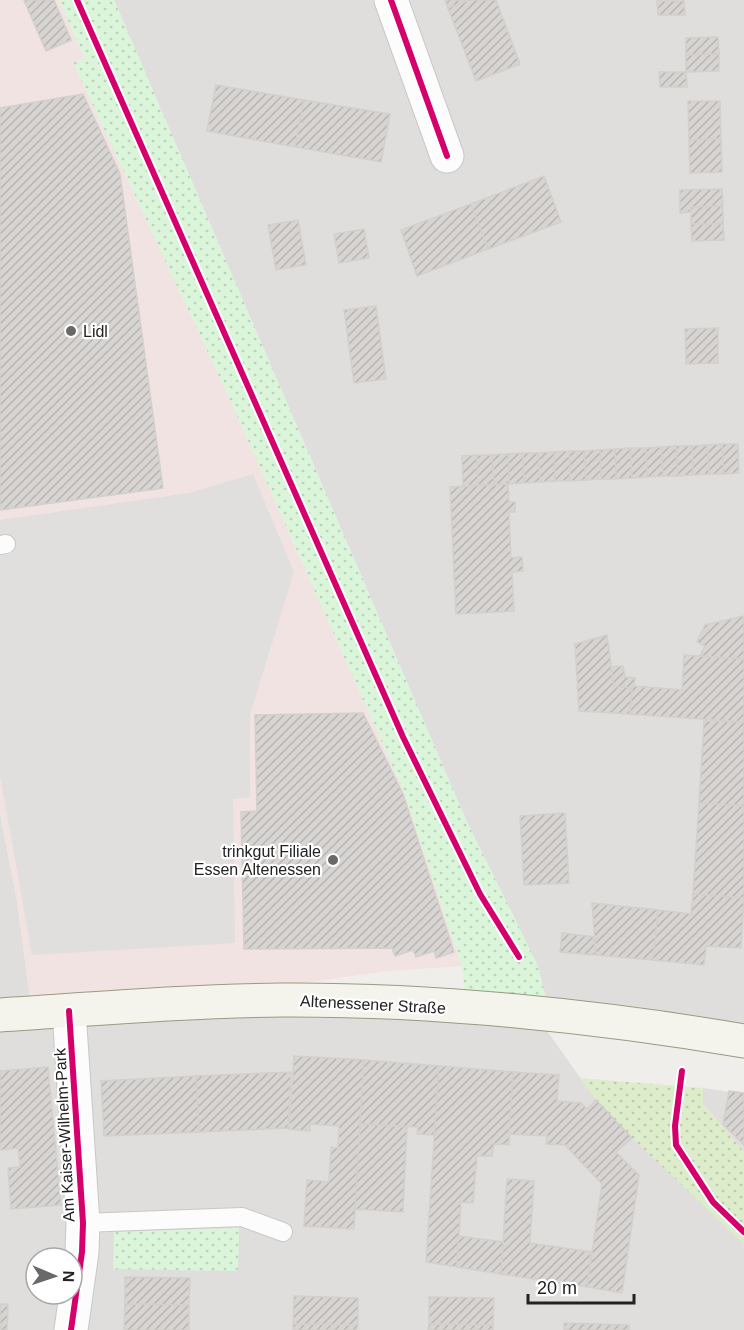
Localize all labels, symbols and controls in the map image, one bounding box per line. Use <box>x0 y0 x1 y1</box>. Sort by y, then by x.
place label: Lidl <box>83 323 108 340</box>
marker: Lidl <box>64 324 78 338</box>
place label: trinkgut Filiale Essen Altenessen <box>194 843 321 878</box>
marker: trinkgut Filiale Essen Altenessen <box>326 853 340 867</box>
street label: Altenessener Straße <box>300 992 446 1017</box>
street label: Am Kaiser-Wilhelm-Park <box>51 1047 78 1222</box>
north arrow <box>24 1246 84 1306</box>
scale bar <box>528 1267 634 1305</box>
text: N <box>60 1270 77 1283</box>
text: 20 m <box>537 1278 577 1298</box>

